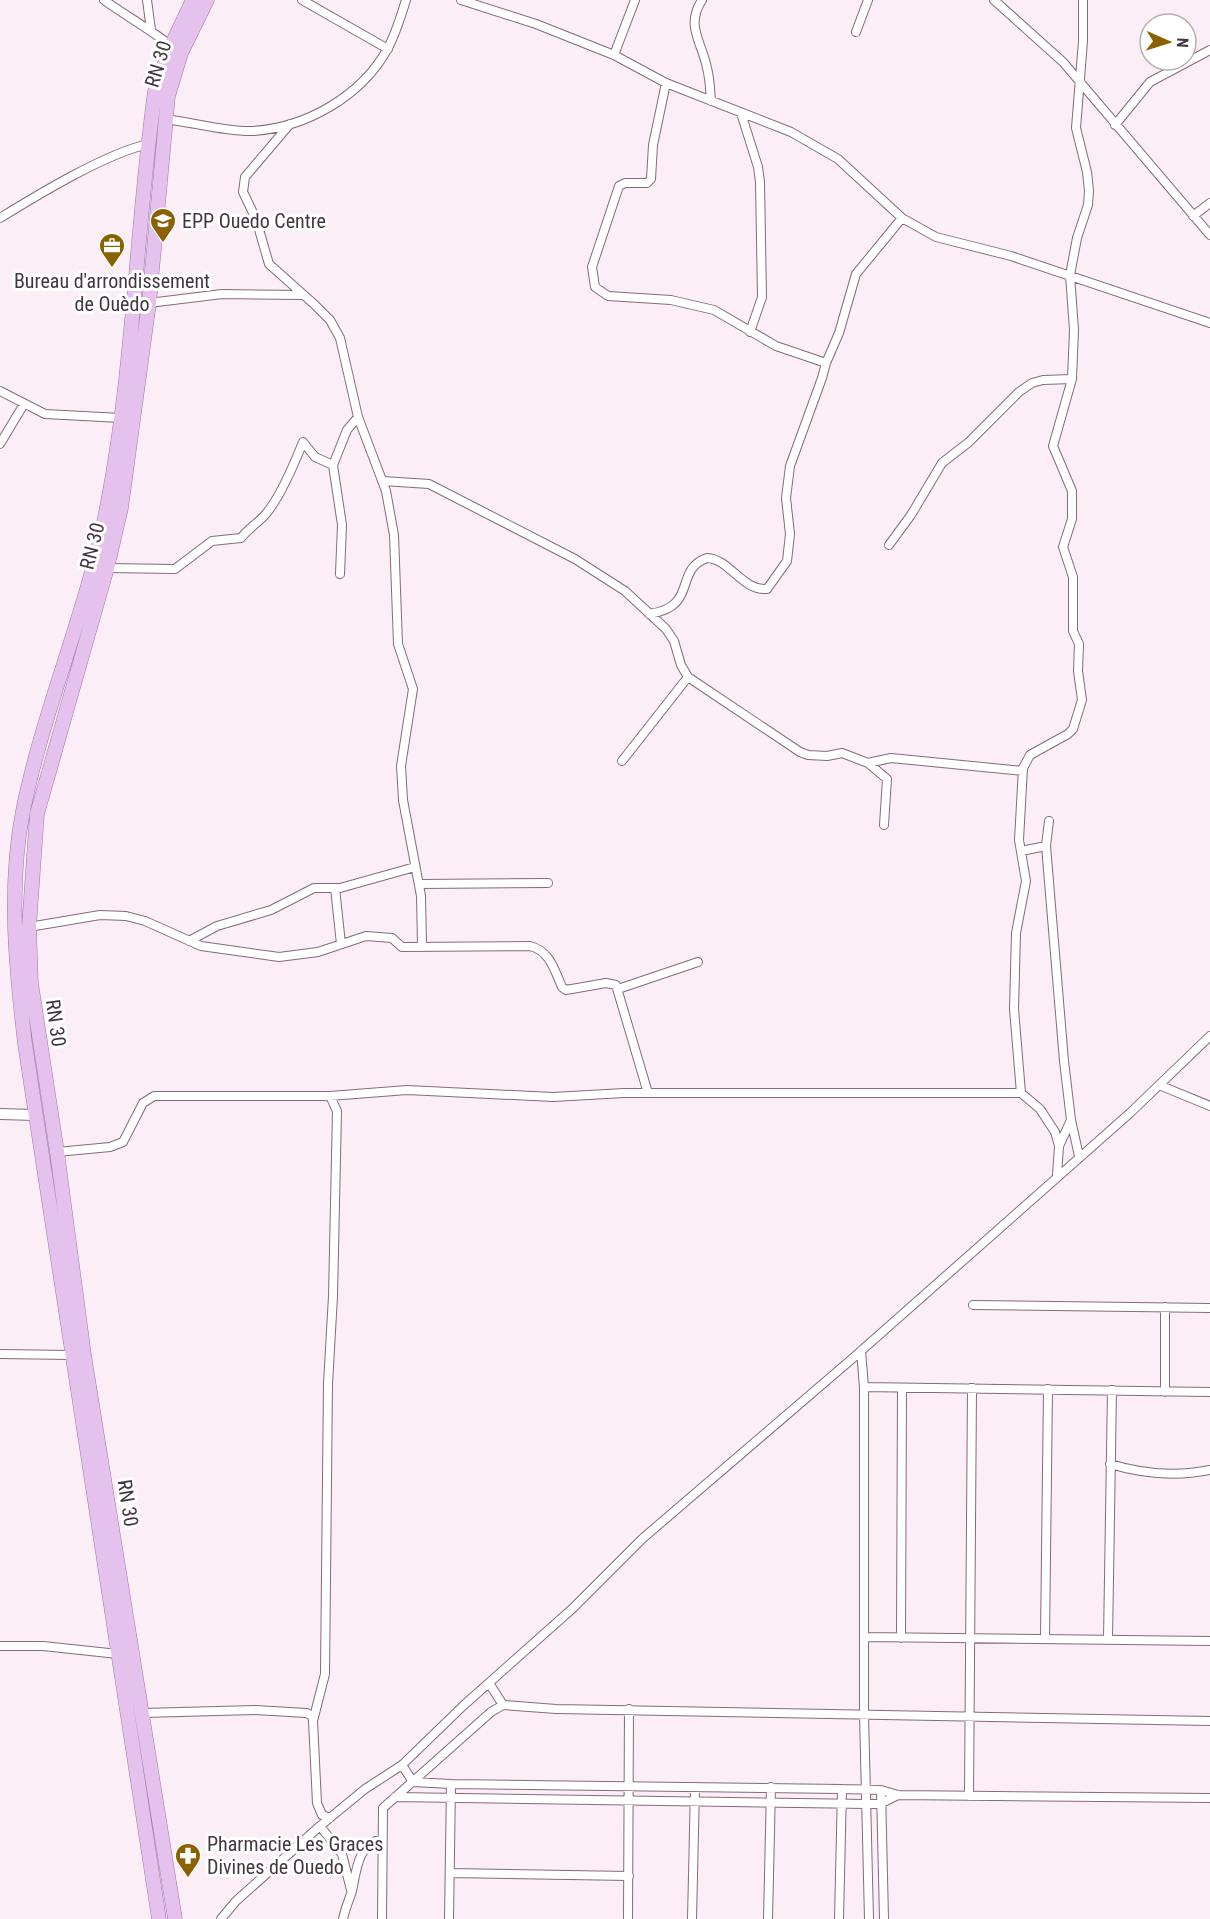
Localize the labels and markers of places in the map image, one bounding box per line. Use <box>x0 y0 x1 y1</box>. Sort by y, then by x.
school or university icon: EPP Ouedo Centre <box>148 206 178 244</box>
place label: EPP Ouedo Centre <box>182 209 326 233</box>
office icon: Bureau d'arrondissement de Ouèdo <box>97 231 127 269</box>
place label: Bureau d'arrondissement de Ouèdo <box>14 269 210 316</box>
place label: Pharmacie Les Graces Divines de Ouedo <box>207 1832 383 1879</box>
pharmacy icon: Pharmacie Les Graces Divines de Ouedo <box>173 1841 203 1879</box>

